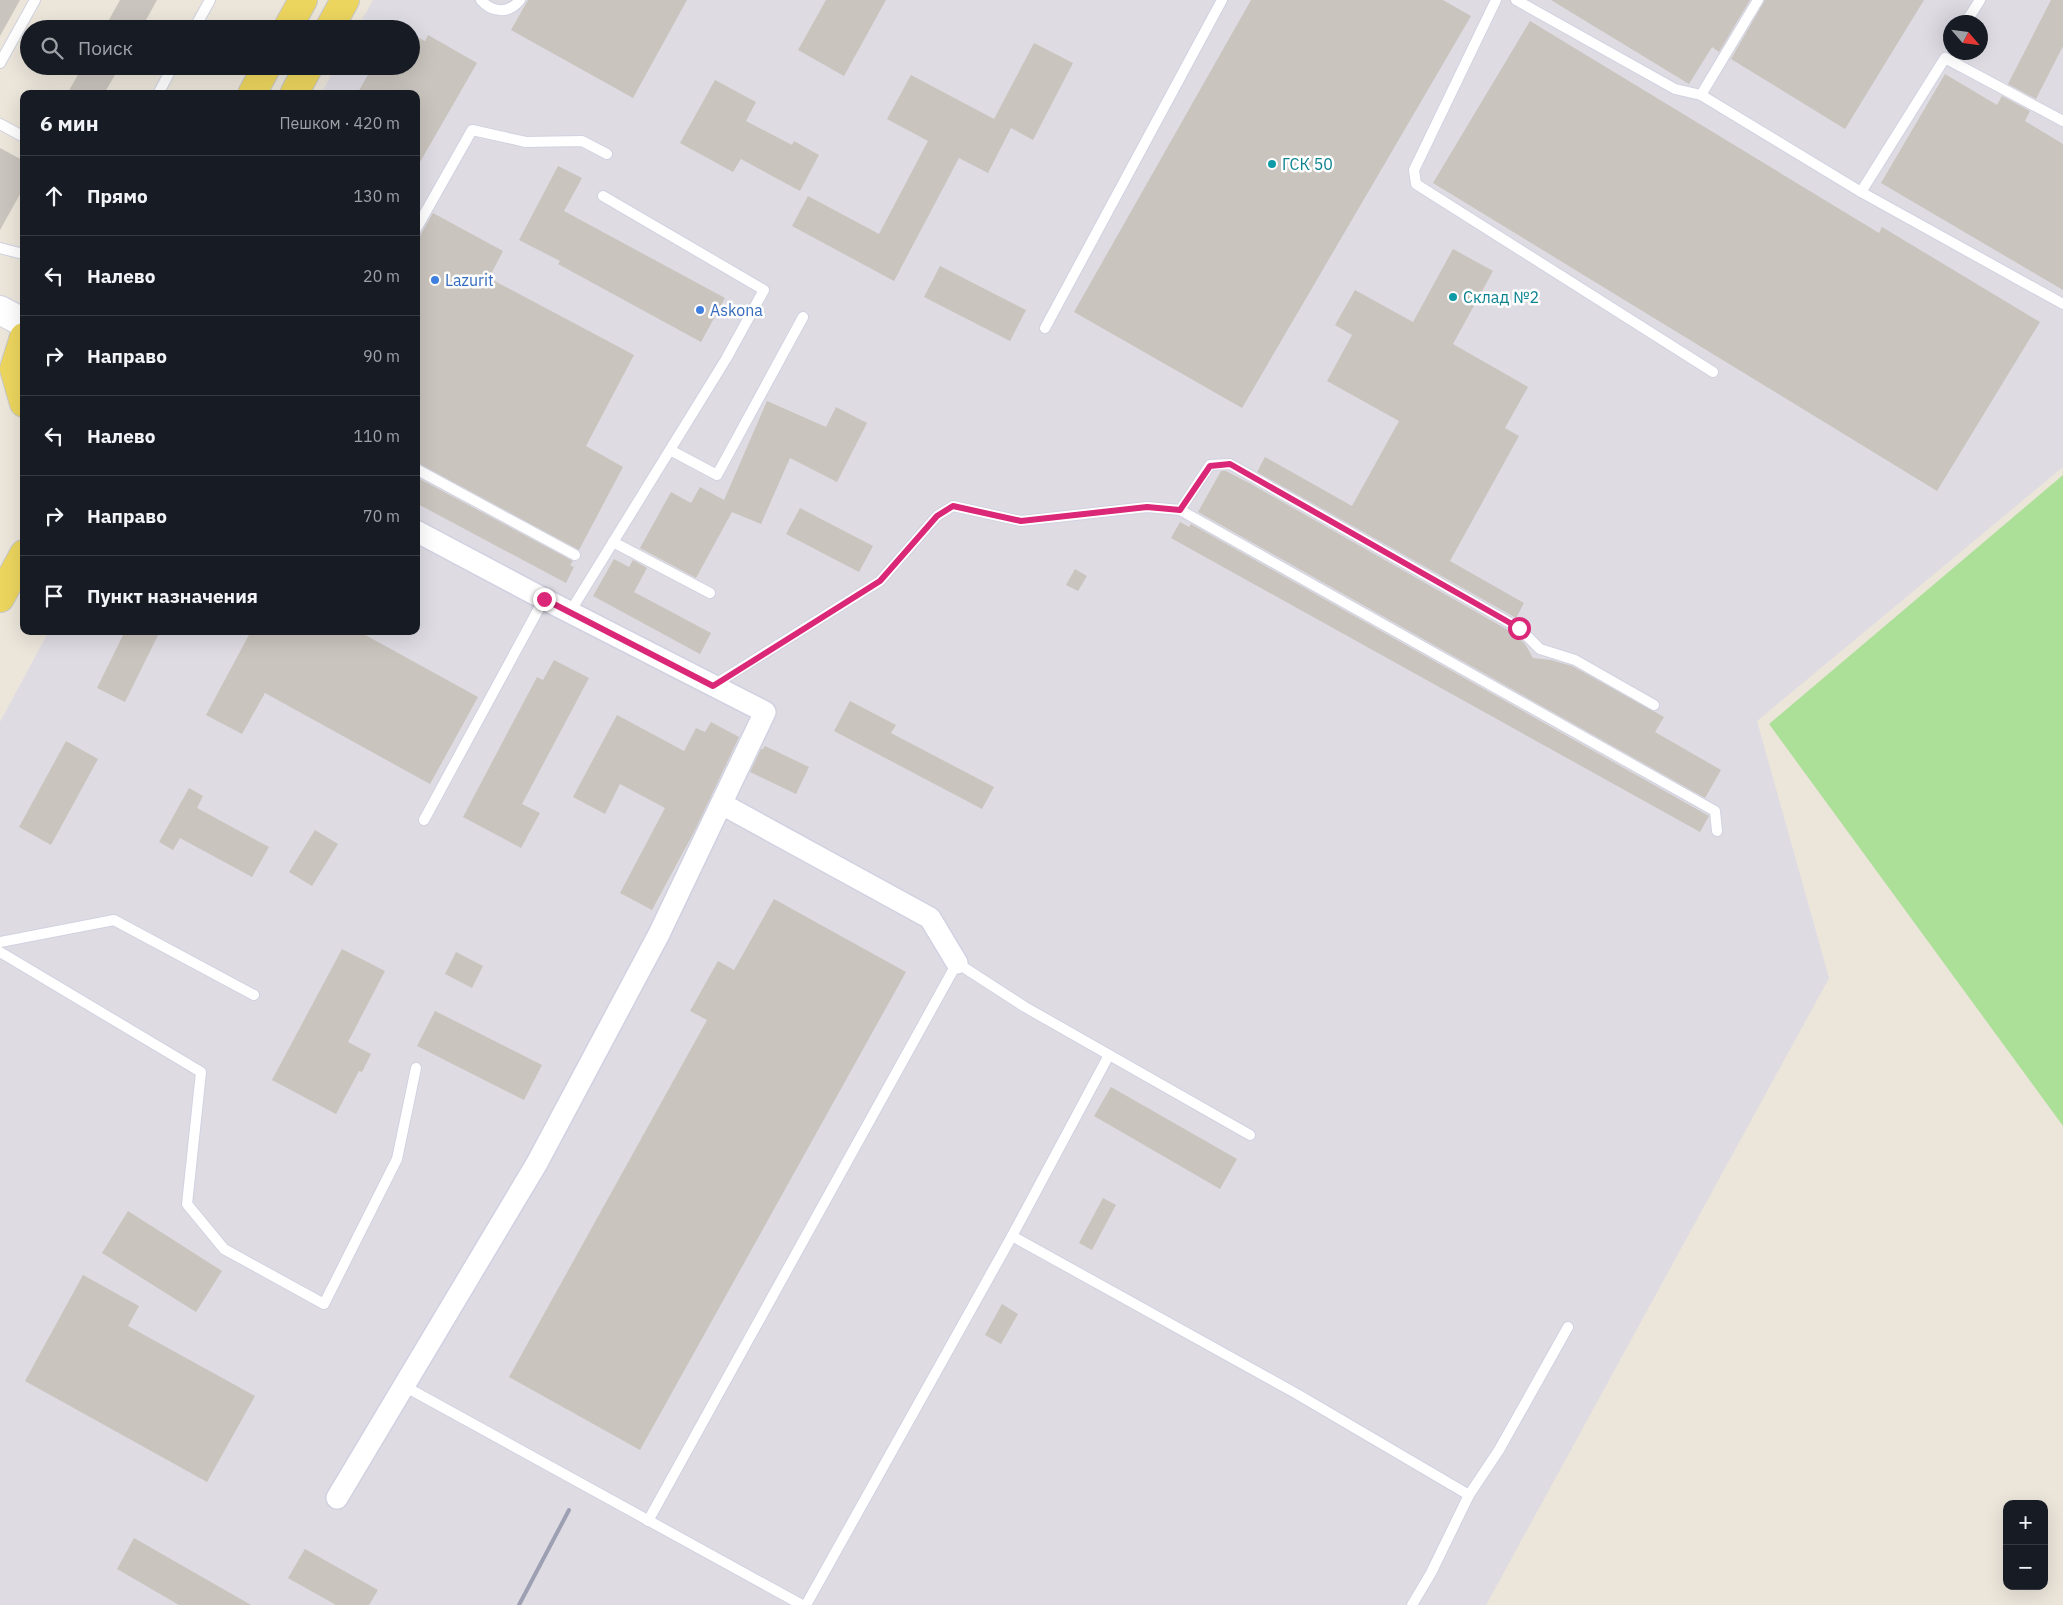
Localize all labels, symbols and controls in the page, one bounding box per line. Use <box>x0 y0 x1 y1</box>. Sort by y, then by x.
north arrow <box>1943 15 1988 60</box>
search box <box>20 20 420 75</box>
icon: search <box>38 34 66 62</box>
text: Поиск <box>78 36 133 60</box>
text: 6 мин <box>40 109 99 137</box>
text: Пешком · 420 m <box>279 113 400 133</box>
place label: ГСК 50 <box>1282 154 1333 174</box>
marker: ГСК 50 <box>1266 158 1278 170</box>
icon: ahead <box>40 182 68 210</box>
text: Прямо <box>87 184 148 208</box>
text: 130 m <box>353 186 400 206</box>
icon: left <box>40 262 68 290</box>
text: Налево <box>87 264 156 288</box>
text: 20 m <box>363 266 400 286</box>
place label: Lazurit <box>445 270 494 290</box>
marker: Lazurit <box>429 274 441 286</box>
place label: Склад №2 <box>1463 287 1539 307</box>
marker: Склад №2 <box>1447 291 1459 303</box>
place label: Askona <box>710 300 763 320</box>
marker: Askona <box>694 304 706 316</box>
icon: right <box>40 342 68 370</box>
text: Направо <box>87 344 167 368</box>
text: 90 m <box>363 346 400 366</box>
icon: left <box>40 422 68 450</box>
text: Налево <box>87 424 156 448</box>
text: 110 m <box>353 426 400 446</box>
icon: right <box>40 502 68 530</box>
text: Направо <box>87 504 167 528</box>
text: 70 m <box>363 506 400 526</box>
icon: arrive <box>40 582 68 610</box>
text: Пункт назначения <box>87 584 258 608</box>
route end <box>533 588 556 611</box>
route start <box>1508 617 1531 640</box>
map controls <box>2003 1500 2048 1590</box>
button: + <box>2003 1500 2048 1545</box>
button: − <box>2003 1545 2048 1590</box>

